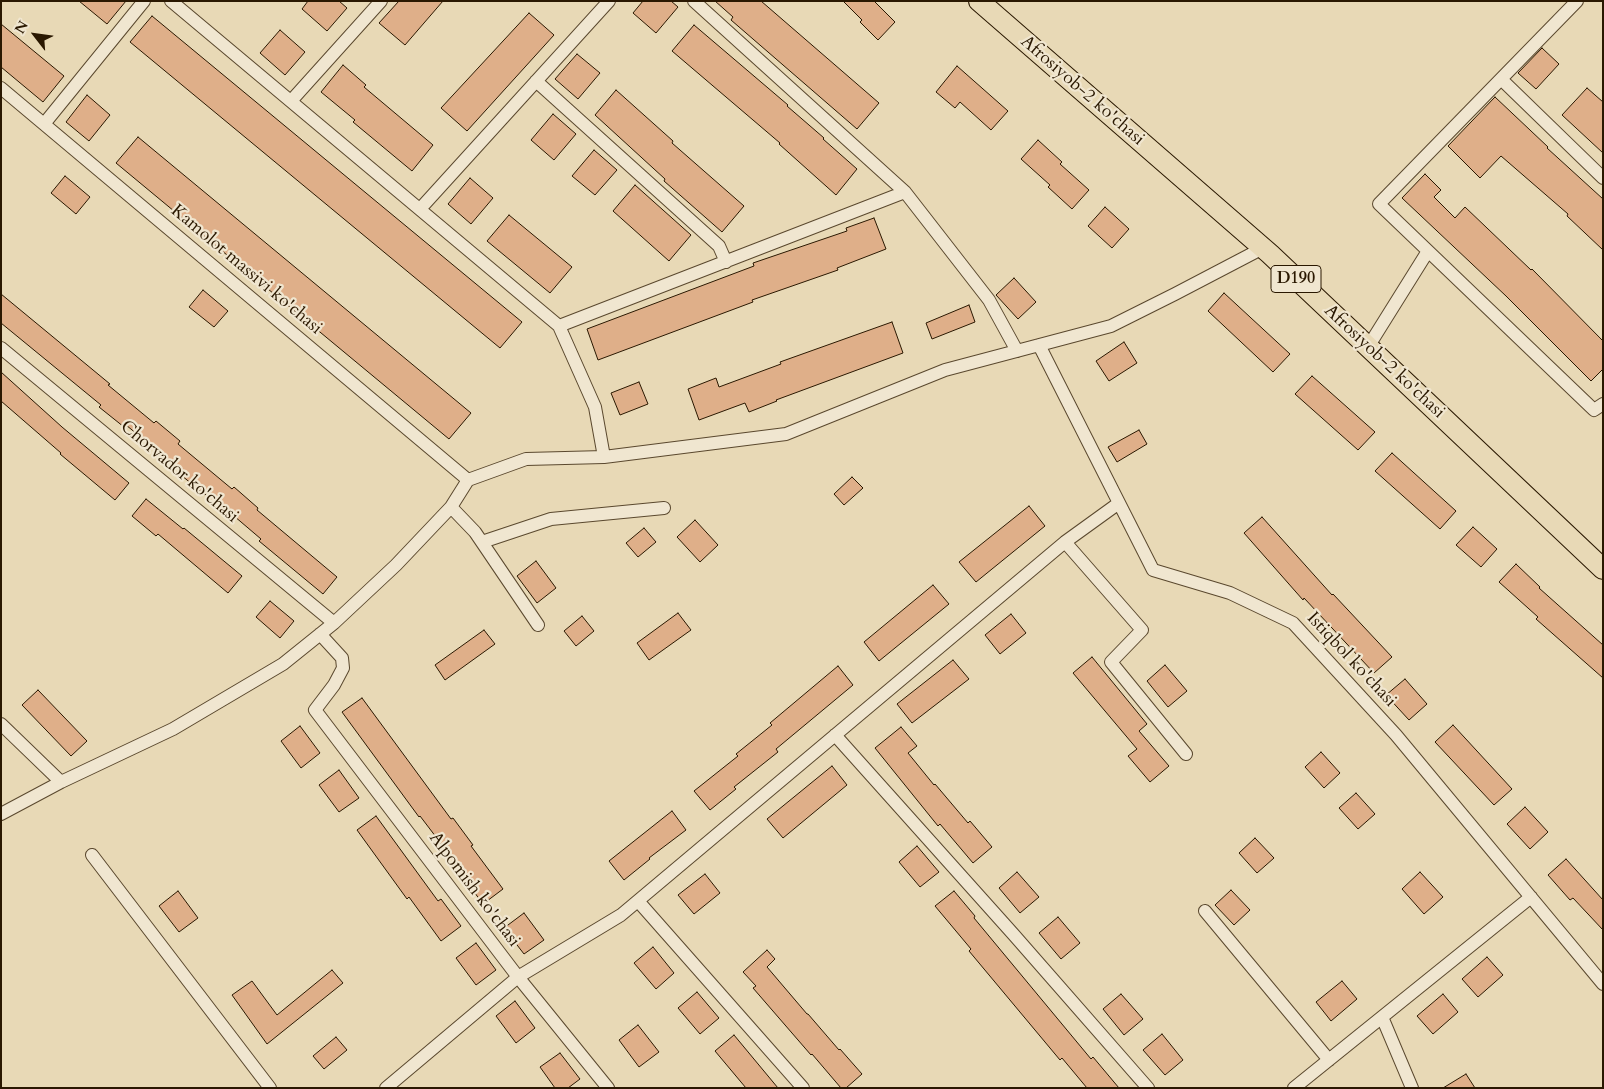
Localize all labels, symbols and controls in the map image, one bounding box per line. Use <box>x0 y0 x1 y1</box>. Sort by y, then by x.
north arrow <box>10 10 60 60</box>
text: N <box>10 17 33 37</box>
street label: Afrosiyob-2 ko'chasi <box>1016 31 1148 151</box>
street label: Kamolot massivi ko'chasi <box>166 201 326 339</box>
road number: D190 <box>1271 266 1321 292</box>
street label: Afrosiyob-2 ko'chasi <box>1319 301 1449 423</box>
street label: Chorvador ko'chasi <box>115 416 243 528</box>
street label: Istiqbol ko'chasi <box>1302 608 1400 712</box>
street label: Alpomish ko'chasi <box>424 828 524 952</box>

